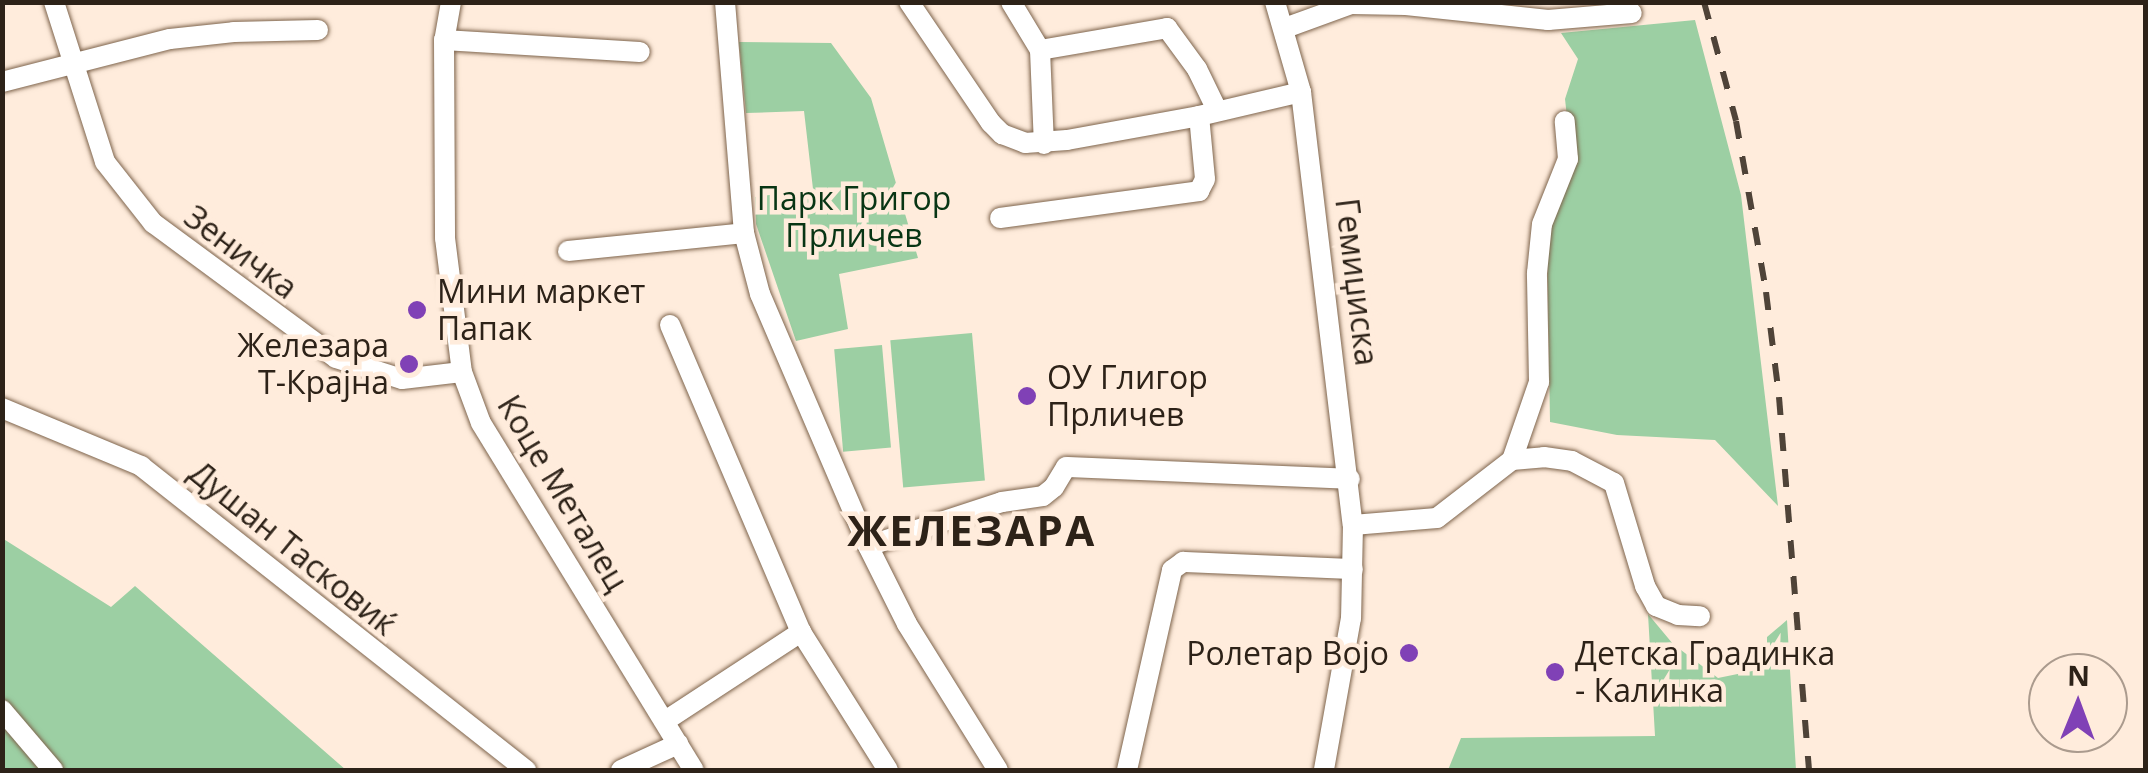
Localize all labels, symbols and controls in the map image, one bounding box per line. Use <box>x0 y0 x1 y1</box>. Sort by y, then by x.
park label: Парк Григор Прличев <box>757 180 951 255</box>
street label: Гемиџиска <box>1328 196 1386 368</box>
street label: Зеничка <box>177 197 305 307</box>
place label: Мини маркет Папак <box>437 273 645 348</box>
marker: Мини маркет Папак <box>406 299 428 321</box>
place label: Железара Т-Крајна <box>237 327 389 402</box>
marker: Железара Т-Крајна <box>398 353 420 375</box>
place label: ОУ Глигор Прличев <box>1047 359 1208 434</box>
marker: ОУ Глигор Прличев <box>1016 385 1038 407</box>
street label: Коце Металец <box>490 388 636 598</box>
street label: Душан Тасковиќ <box>182 453 404 643</box>
district label: ЖЕЛЕЗАРА <box>847 505 1097 555</box>
place label: Ролетар Војо <box>1186 634 1389 672</box>
place label: Детска Градинка - Калинка <box>1575 635 1835 710</box>
marker: Ролетар Војо <box>1398 642 1420 664</box>
north arrow <box>2028 653 2128 753</box>
text: N <box>2067 656 2090 694</box>
marker: Детска Градинка - Калинка <box>1544 661 1566 683</box>

